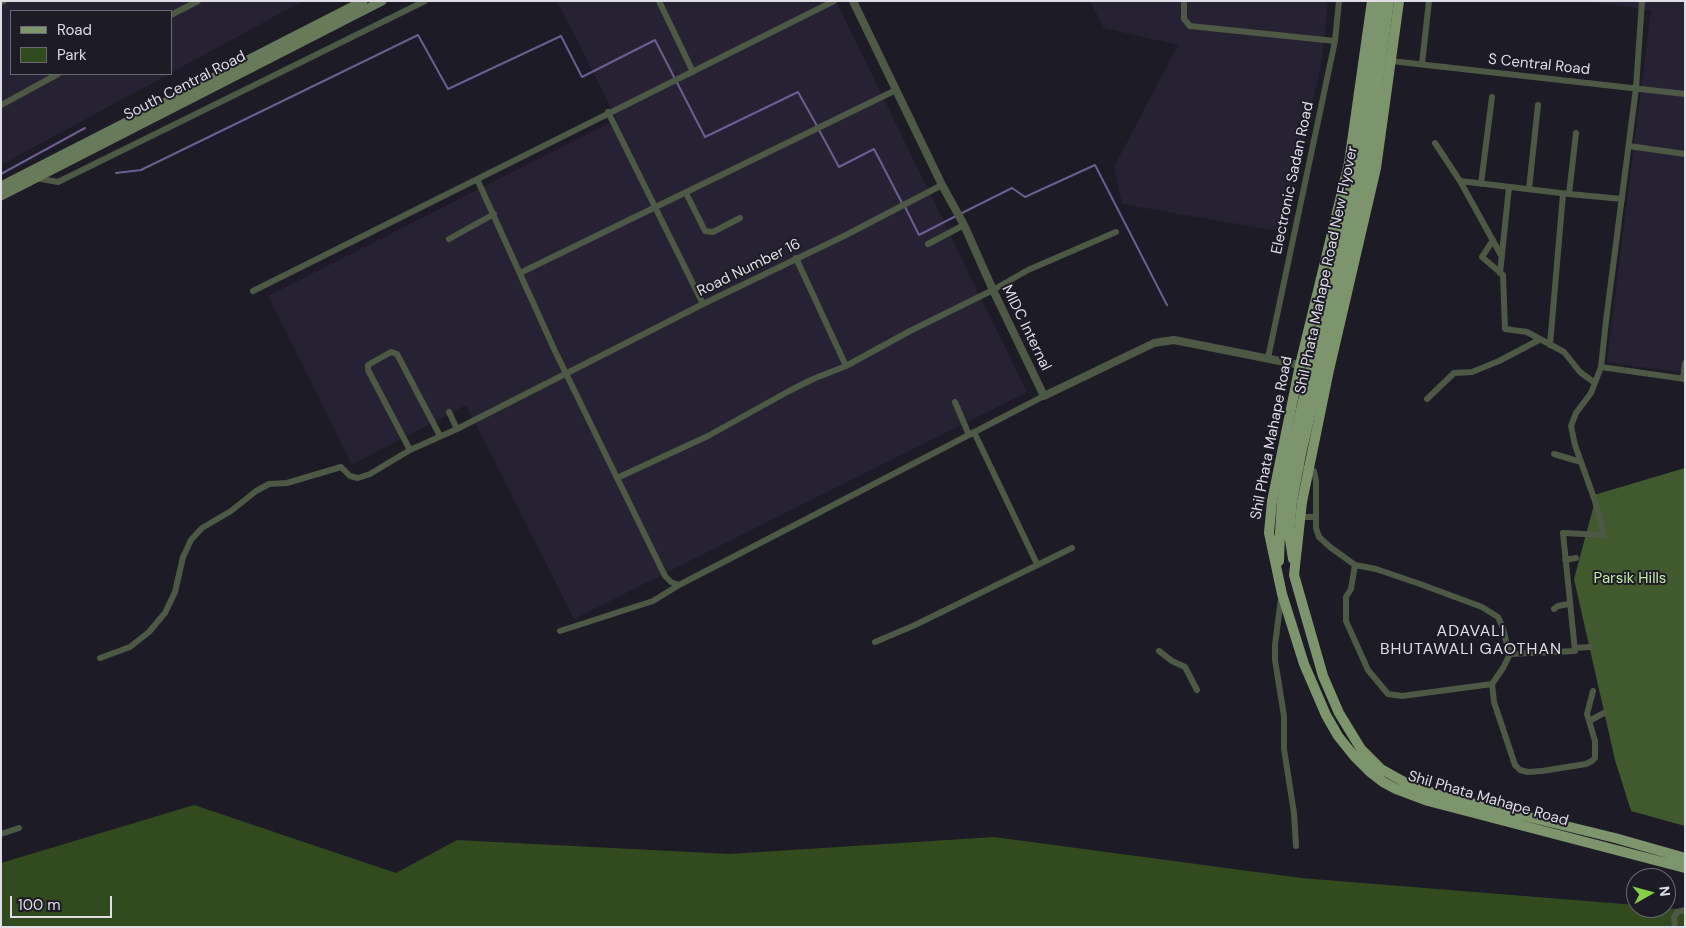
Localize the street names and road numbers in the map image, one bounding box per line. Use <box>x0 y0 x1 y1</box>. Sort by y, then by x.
street label: South Central Road <box>121 47 249 125</box>
street label: S Central Road <box>1487 51 1591 79</box>
street label: Electronic Sadan Road <box>1268 100 1318 256</box>
street label: Shil Phata Mahape Road New Flyover <box>1292 144 1362 396</box>
street label: Road Number 16 <box>694 235 804 301</box>
street label: MIDC Internal <box>997 282 1055 374</box>
street label: Shil Phata Mahape Road <box>1247 355 1297 521</box>
street label: Shil Phata Mahape Road <box>1406 767 1570 831</box>

